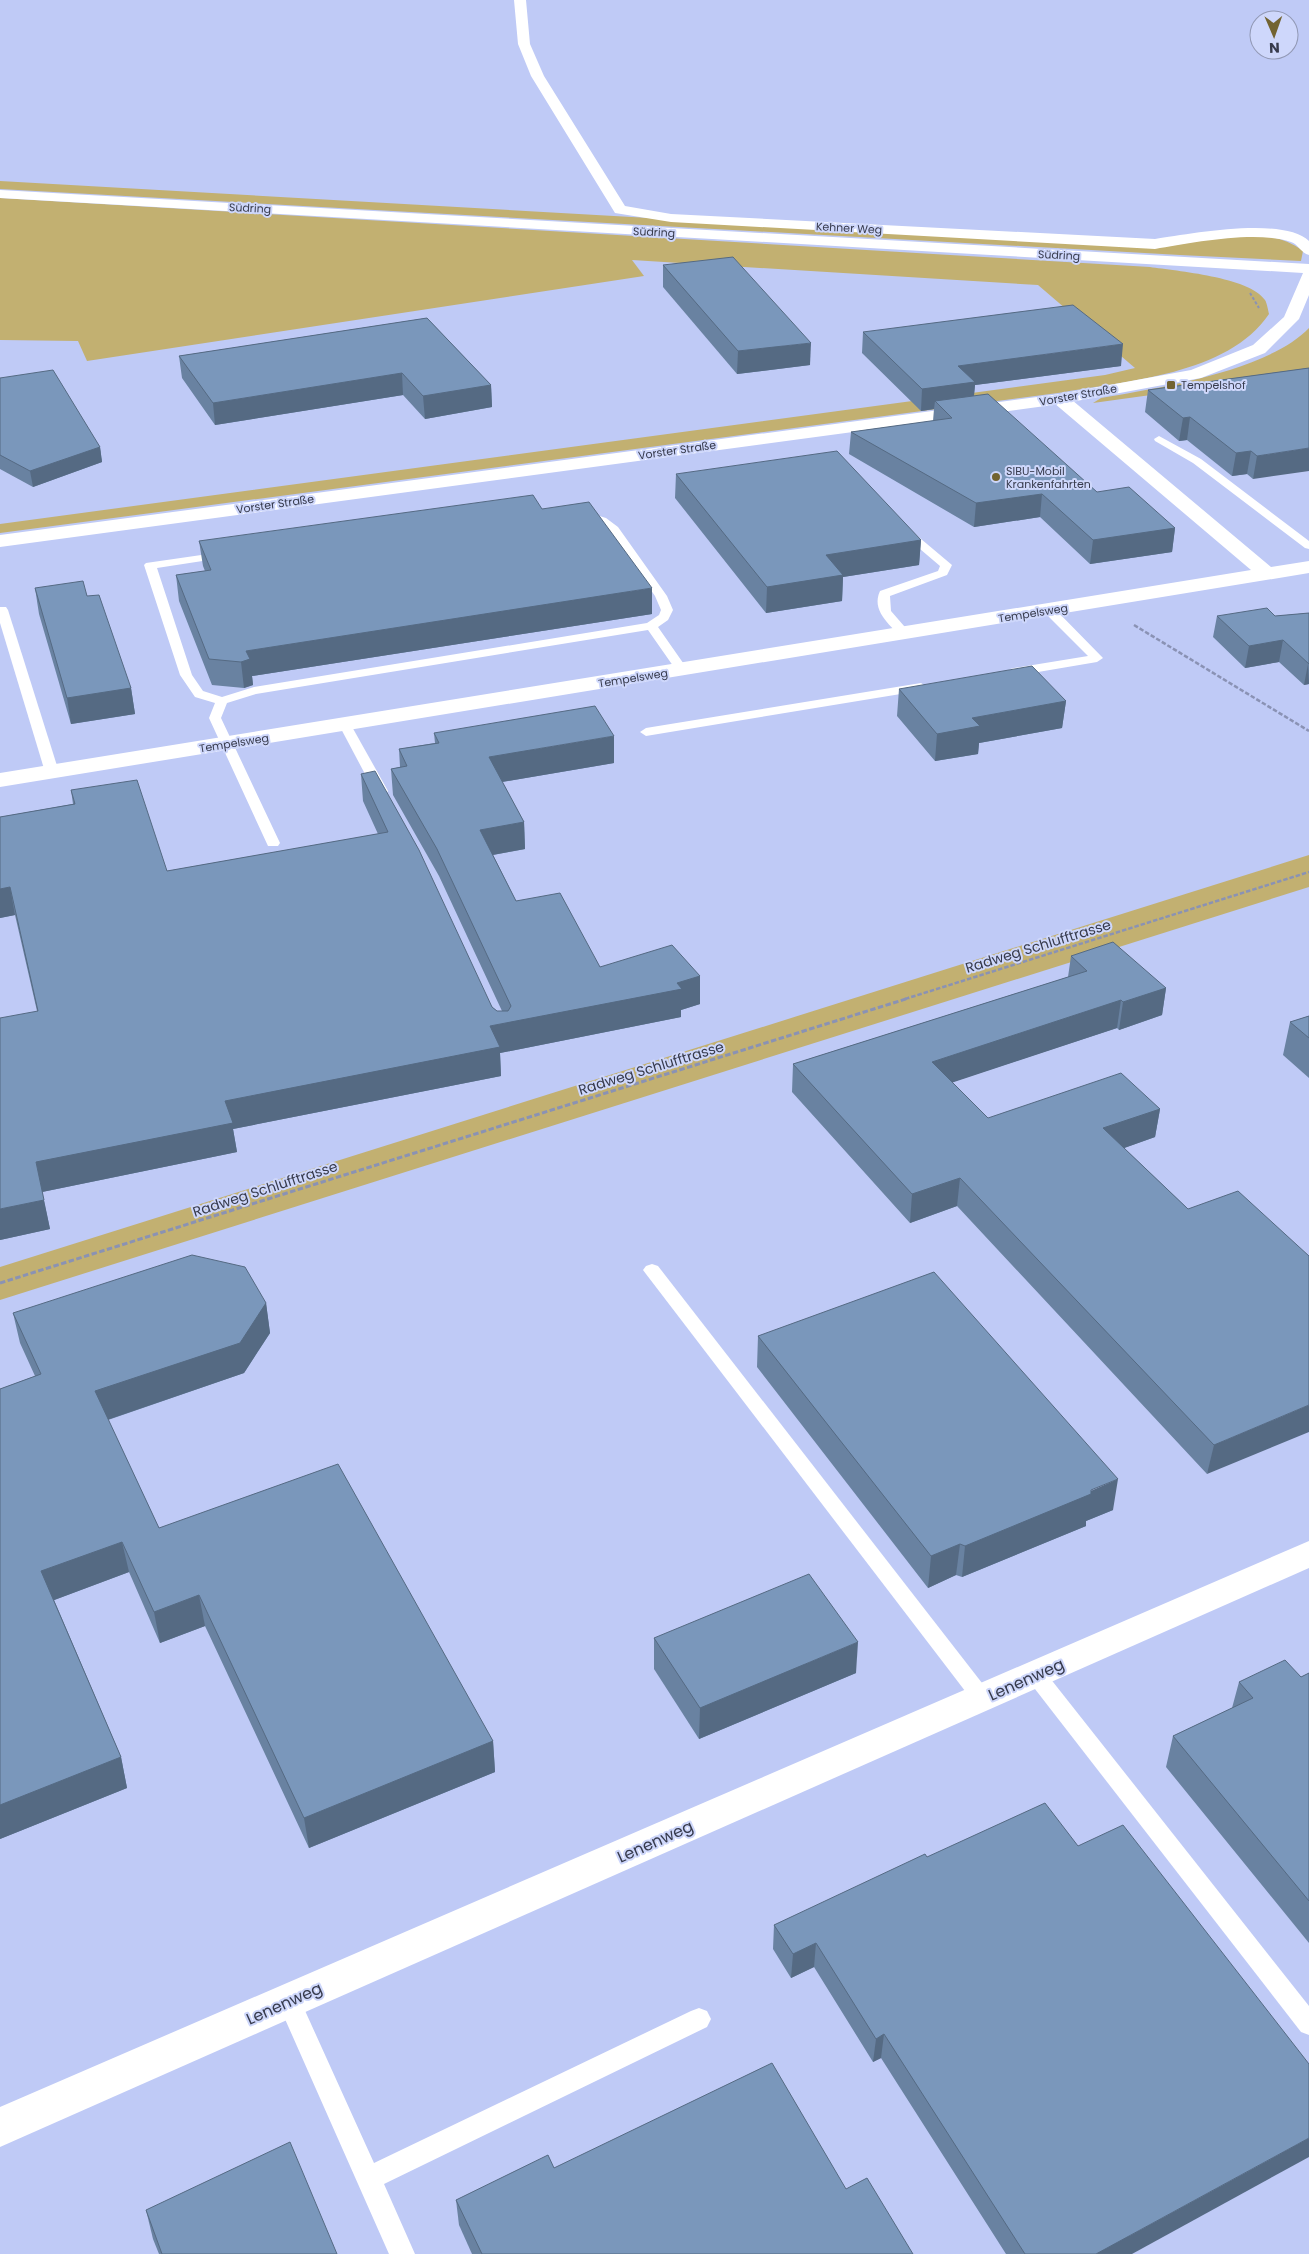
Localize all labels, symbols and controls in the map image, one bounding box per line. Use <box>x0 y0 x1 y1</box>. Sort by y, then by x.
north arrow <box>1249 10 1299 60</box>
text: N <box>1269 38 1280 58</box>
street label: Südring <box>229 199 271 217</box>
street label: Kehner Weg <box>815 218 883 238</box>
street label: Südring <box>633 223 675 241</box>
street label: Südring <box>1038 246 1080 264</box>
place label: Tempelshof <box>1181 377 1246 393</box>
marker: Tempelshof <box>1165 379 1177 391</box>
street label: Vorster Straße <box>1038 380 1118 410</box>
street label: Vorster Straße <box>637 437 717 463</box>
place label: SIBU-Mobil Krankenfahrten <box>1006 463 1091 492</box>
marker: SIBU-Mobil Krankenfahrten <box>990 471 1002 483</box>
street label: Vorster Straße <box>235 491 315 517</box>
street label: Tempelsweg <box>997 600 1069 626</box>
street label: Tempelsweg <box>597 665 669 691</box>
street label: Tempelsweg <box>198 730 270 756</box>
street label: Radweg Schlufftrasse <box>963 914 1114 978</box>
street label: Radweg Schlufftrasse <box>576 1036 727 1100</box>
street label: Radweg Schlufftrasse <box>190 1156 340 1222</box>
street label: Lenenweg <box>984 1652 1068 1706</box>
street label: Lenenweg <box>613 1814 697 1868</box>
street label: Lenenweg <box>242 1976 326 2030</box>

